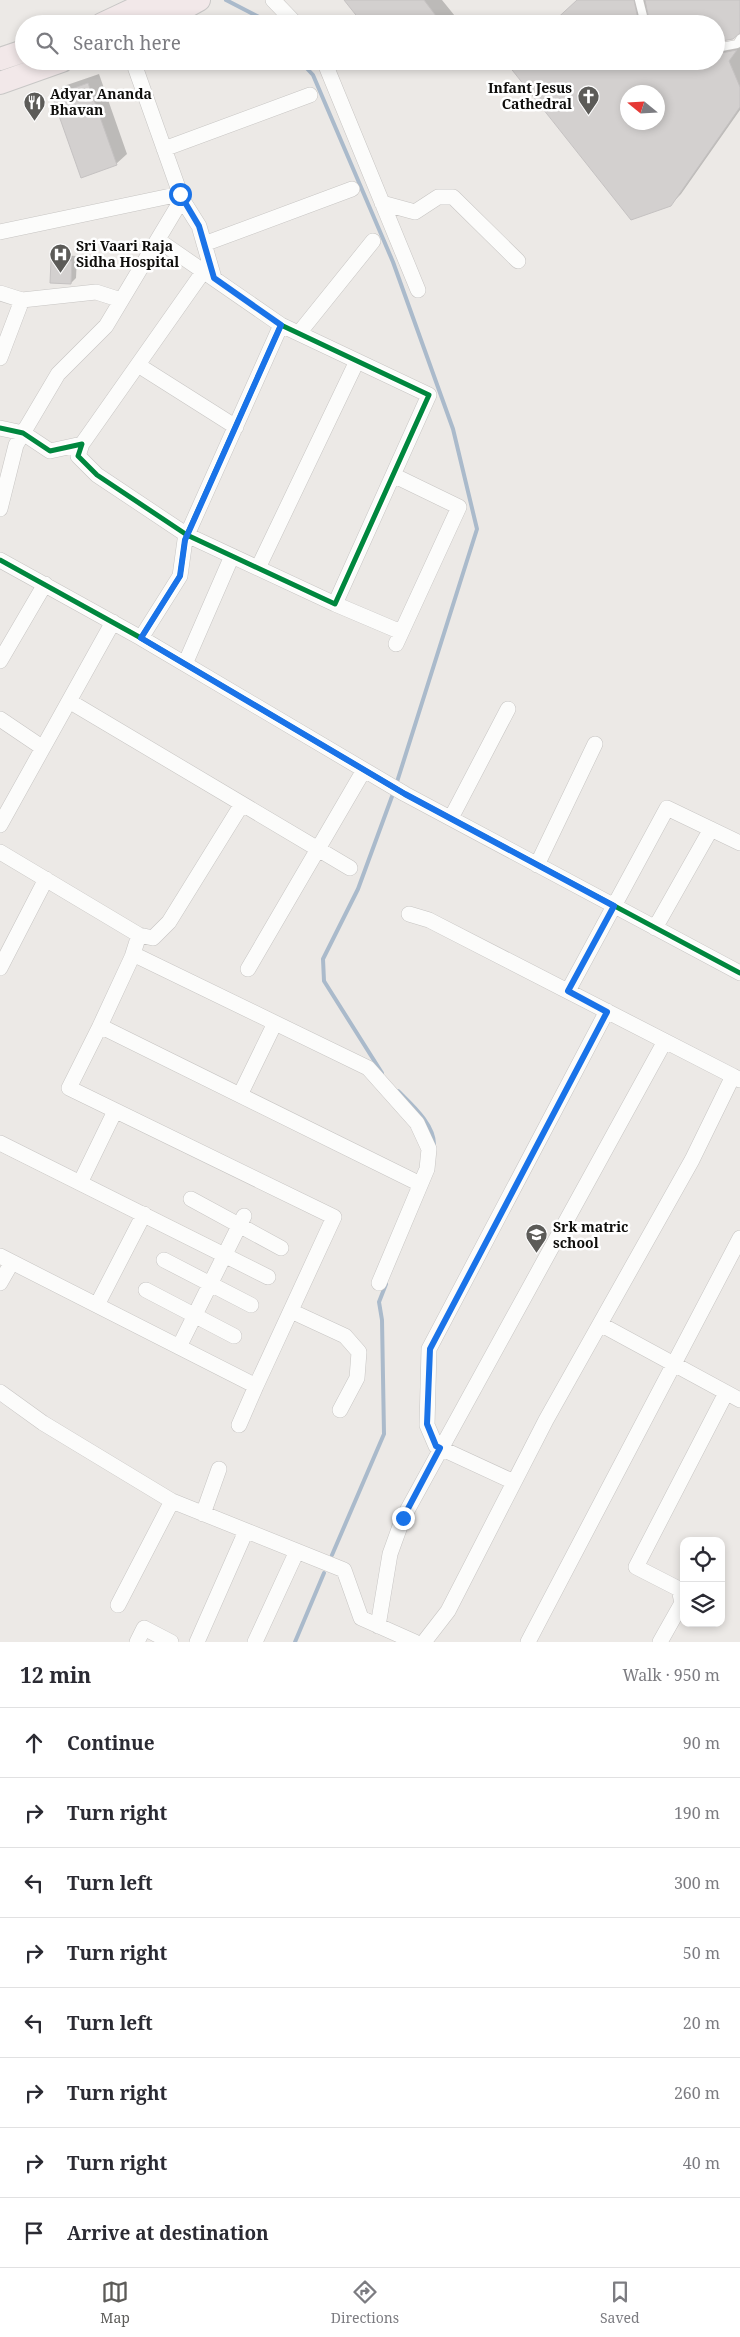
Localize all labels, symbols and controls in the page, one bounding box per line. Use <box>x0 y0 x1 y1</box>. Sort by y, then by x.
search box <box>15 15 725 70</box>
icon: search <box>33 29 61 57</box>
text: Search here <box>73 30 181 56</box>
place label: Infant Jesus Cathedral <box>488 78 572 113</box>
place label: Adyar Ananda Bhavan <box>50 84 152 119</box>
church icon: Infant Jesus Cathedral <box>576 84 600 115</box>
north arrow <box>620 85 665 130</box>
restaurant icon: Adyar Ananda Bhavan <box>22 90 46 121</box>
route start <box>169 183 192 206</box>
place label: Sri Vaari Raja Sidha Hospital <box>76 236 179 271</box>
hospital icon: Sri Vaari Raja Sidha Hospital <box>48 242 72 273</box>
place label: Srk matric school <box>553 1217 629 1252</box>
school or university icon: Srk matric school <box>525 1223 549 1254</box>
route end <box>392 1507 415 1530</box>
map controls <box>680 1537 725 1627</box>
button: locate <box>680 1537 725 1582</box>
button: layers <box>680 1582 725 1627</box>
text: 12 min <box>20 1661 91 1689</box>
text: Walk · 950 m <box>623 1664 720 1686</box>
icon: ahead <box>20 1729 48 1757</box>
text: Continue <box>67 1730 155 1756</box>
text: 90 m <box>683 1732 720 1754</box>
icon: right <box>20 1799 48 1827</box>
text: Turn right <box>67 1800 167 1826</box>
text: 190 m <box>674 1802 720 1824</box>
icon: left <box>20 1869 48 1897</box>
text: Turn left <box>67 1870 153 1896</box>
text: 300 m <box>674 1872 720 1894</box>
icon: right <box>20 1939 48 1967</box>
text: Turn right <box>67 1940 167 1966</box>
text: 50 m <box>683 1942 720 1964</box>
icon: left <box>20 2009 48 2037</box>
text: Turn left <box>67 2010 153 2036</box>
text: 20 m <box>683 2012 720 2034</box>
icon: right <box>20 2079 48 2107</box>
text: Turn right <box>67 2080 167 2106</box>
text: 260 m <box>674 2082 720 2104</box>
icon: right <box>20 2149 48 2177</box>
text: Turn right <box>67 2150 167 2176</box>
text: 40 m <box>683 2152 720 2174</box>
icon: arrive <box>20 2219 48 2247</box>
text: Arrive at destination <box>67 2220 269 2246</box>
tab: Map <box>100 2278 130 2327</box>
tab: Directions <box>331 2278 399 2327</box>
tab: Saved <box>600 2278 640 2327</box>

